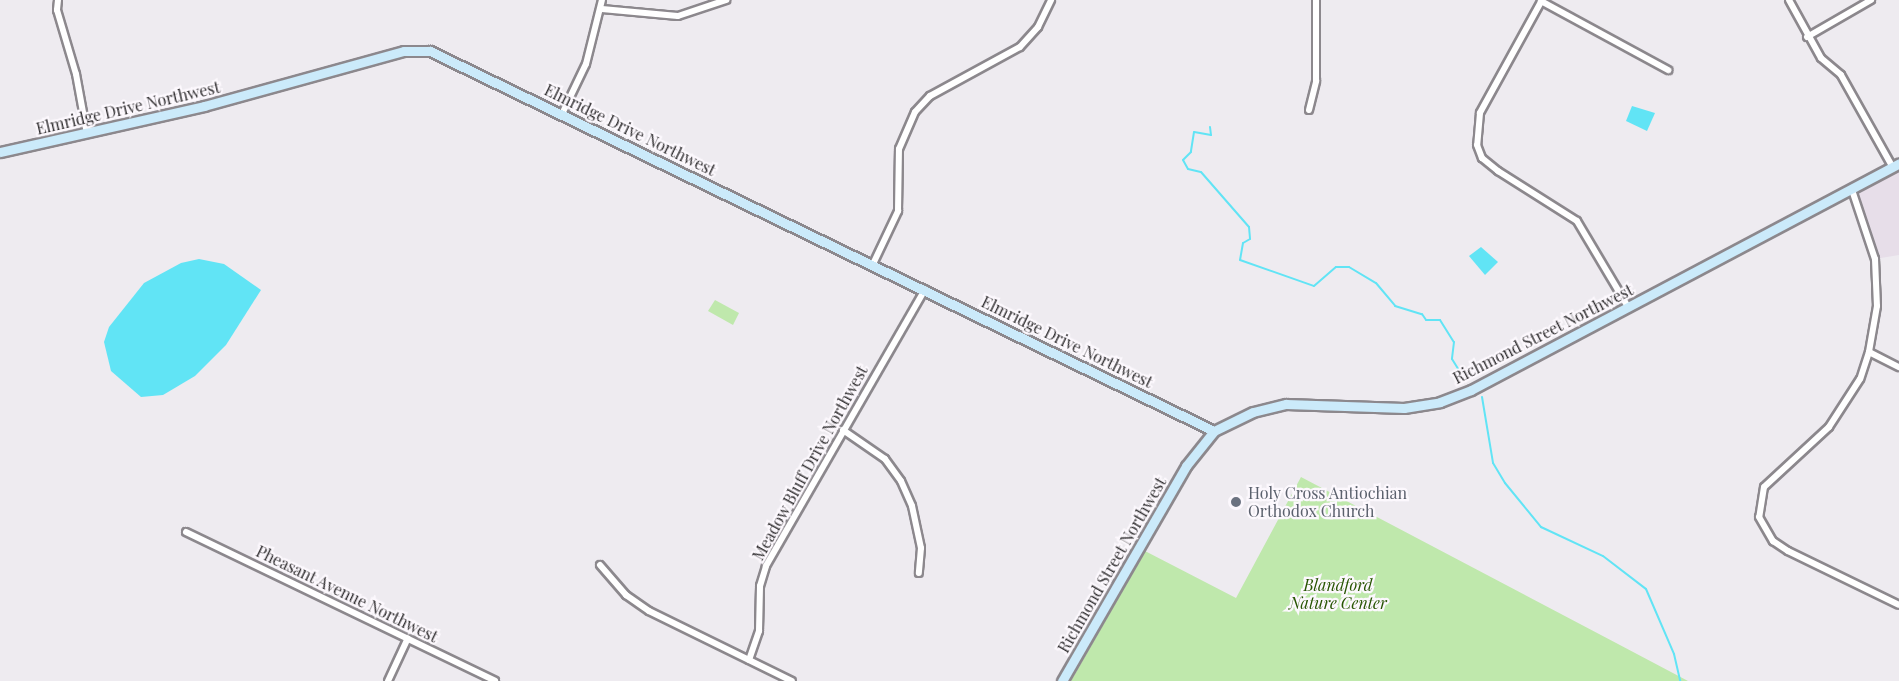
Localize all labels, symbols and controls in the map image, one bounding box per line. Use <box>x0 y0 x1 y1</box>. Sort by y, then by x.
street label: Elmridge Drive Northwest <box>34 77 222 139</box>
street label: Elmridge Drive Northwest <box>541 80 719 180</box>
street label: Richmond Street Northwest <box>1450 280 1636 388</box>
street label: Elmridge Drive Northwest <box>978 292 1156 392</box>
street label: Meadow Bluff Drive Northwest <box>748 362 872 564</box>
street label: Richmond Street Northwest <box>1054 474 1170 656</box>
place label: Holy Cross Antiochian Orthodox Church <box>1248 483 1408 521</box>
marker: Holy Cross Antiochian Orthodox Church <box>1229 495 1243 509</box>
street label: Pheasant Avenue Northwest <box>253 541 441 647</box>
park label: Blandford Nature Center <box>1289 575 1387 613</box>

